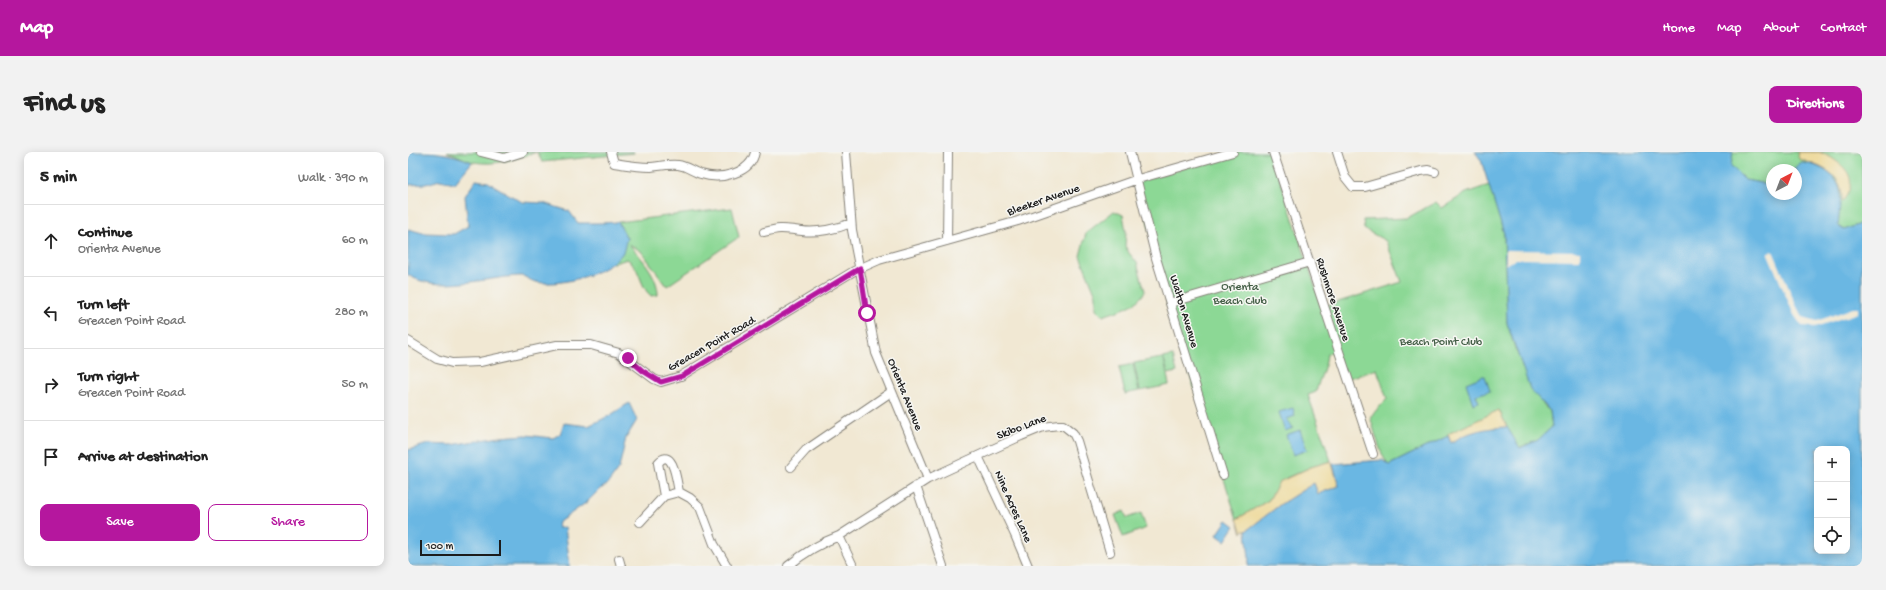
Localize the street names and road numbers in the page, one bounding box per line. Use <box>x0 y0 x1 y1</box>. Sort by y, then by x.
street label: Bleeker Avenue <box>1005 182 1083 220</box>
street label: Rushmore Avenue <box>1312 256 1352 344</box>
street label: Walton Avenue <box>1165 274 1201 350</box>
street label: Greacen Point Road <box>666 314 759 375</box>
street label: Orienta Avenue <box>883 357 925 434</box>
street label: Skibo Lane <box>995 412 1049 444</box>
street label: Nine Acres Lane <box>990 469 1035 546</box>

